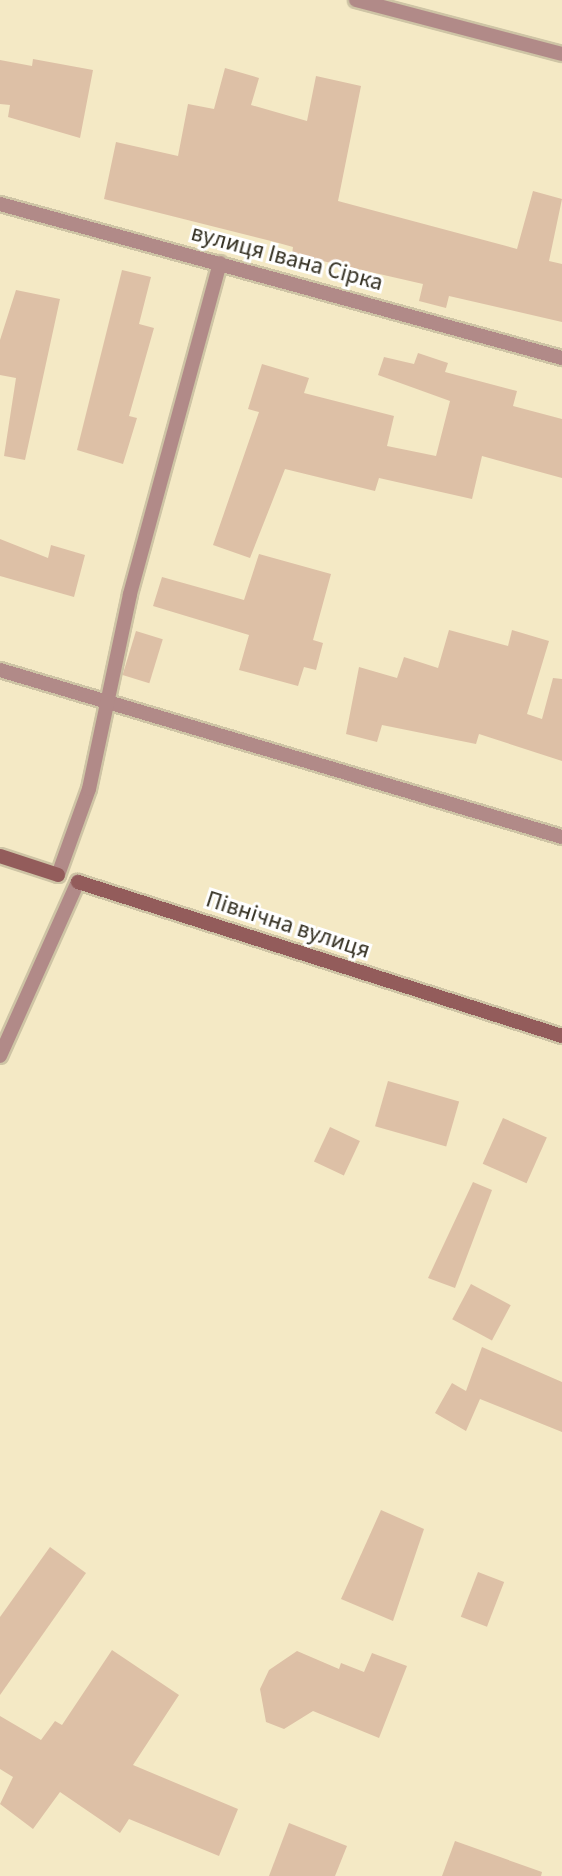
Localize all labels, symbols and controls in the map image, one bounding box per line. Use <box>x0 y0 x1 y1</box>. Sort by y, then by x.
street label: вулиця Івана Сірка <box>188 219 386 297</box>
street label: Північна вулиця <box>202 885 374 965</box>

